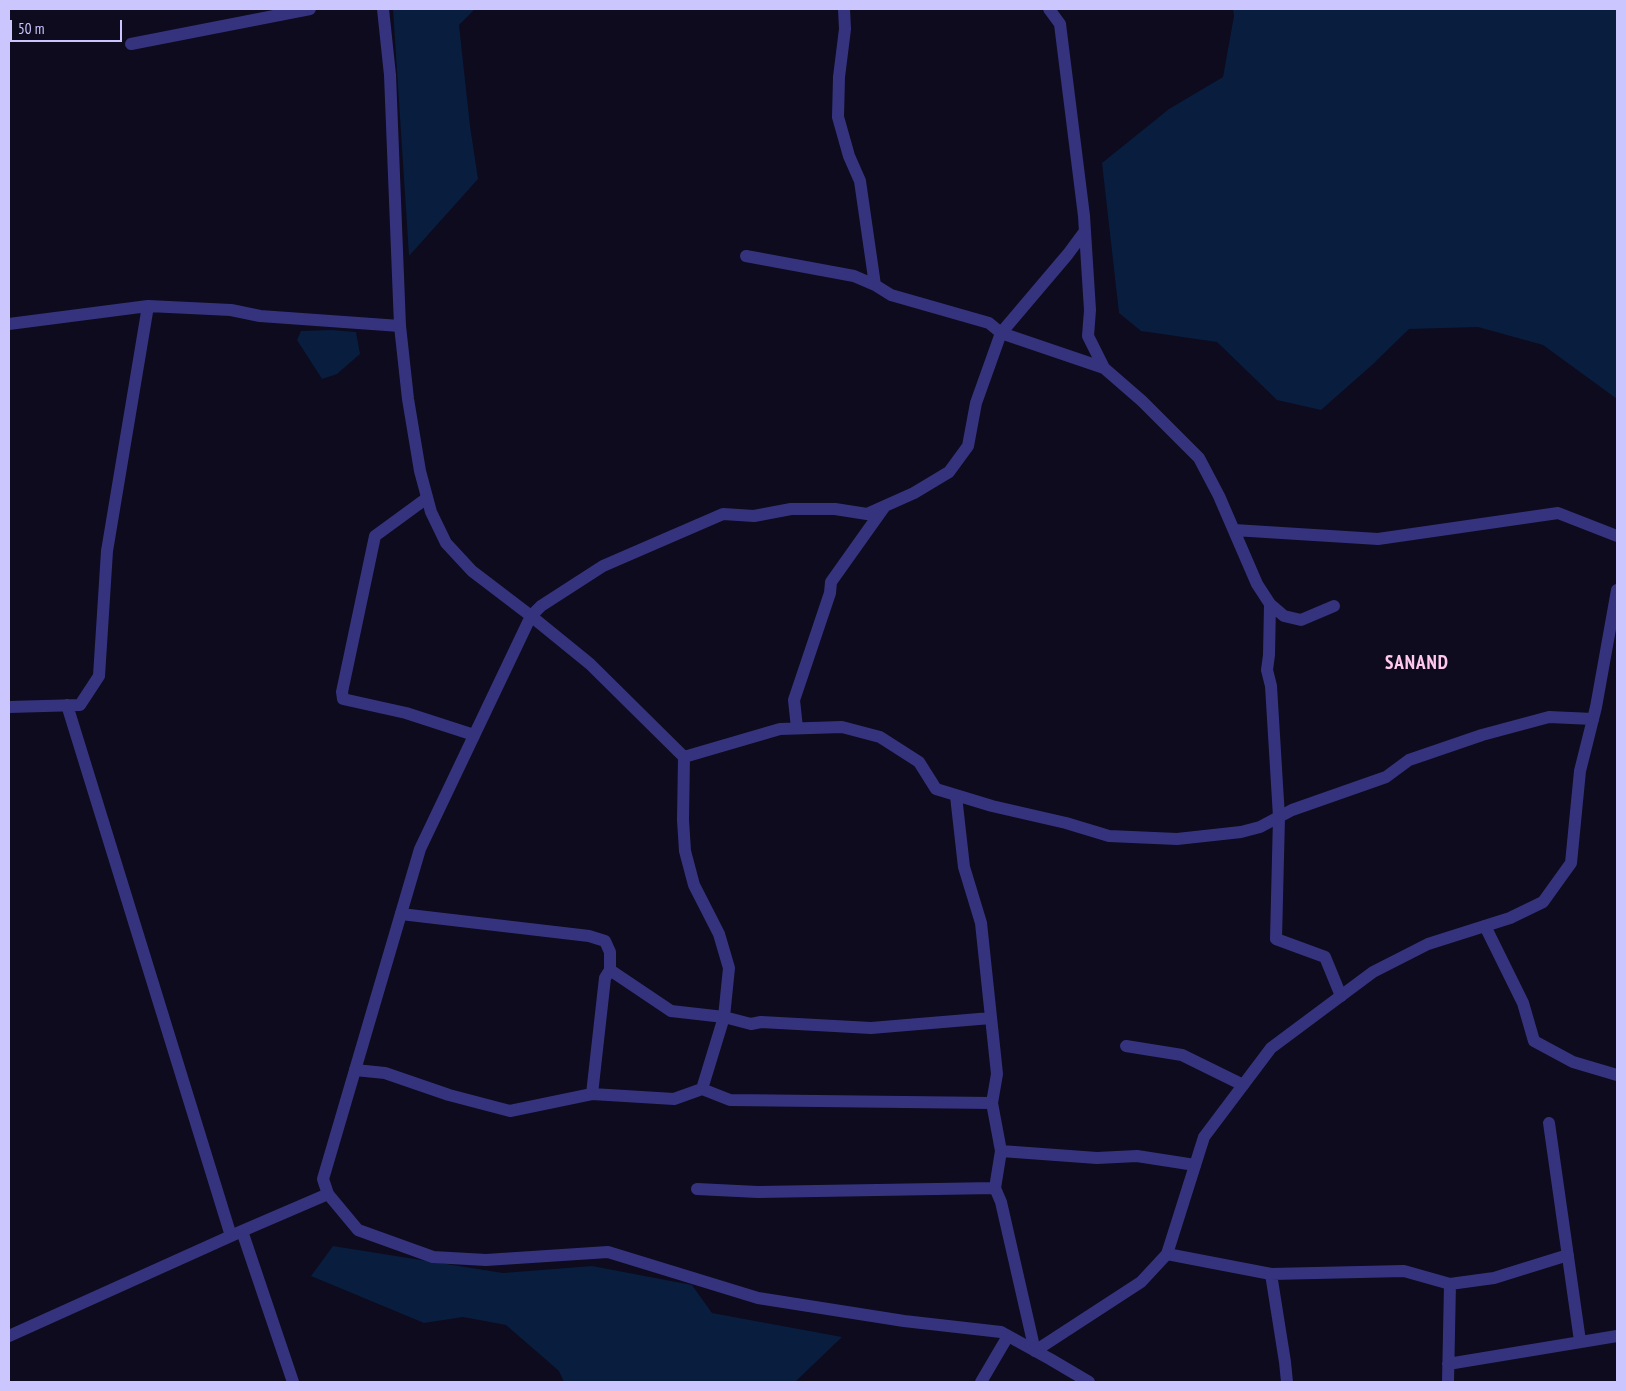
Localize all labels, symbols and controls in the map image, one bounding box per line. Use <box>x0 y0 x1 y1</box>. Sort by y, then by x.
scale bar <box>12 10 125 42</box>
text: 50 m <box>18 19 44 38</box>
district label: SANAND <box>1384 653 1450 675</box>

